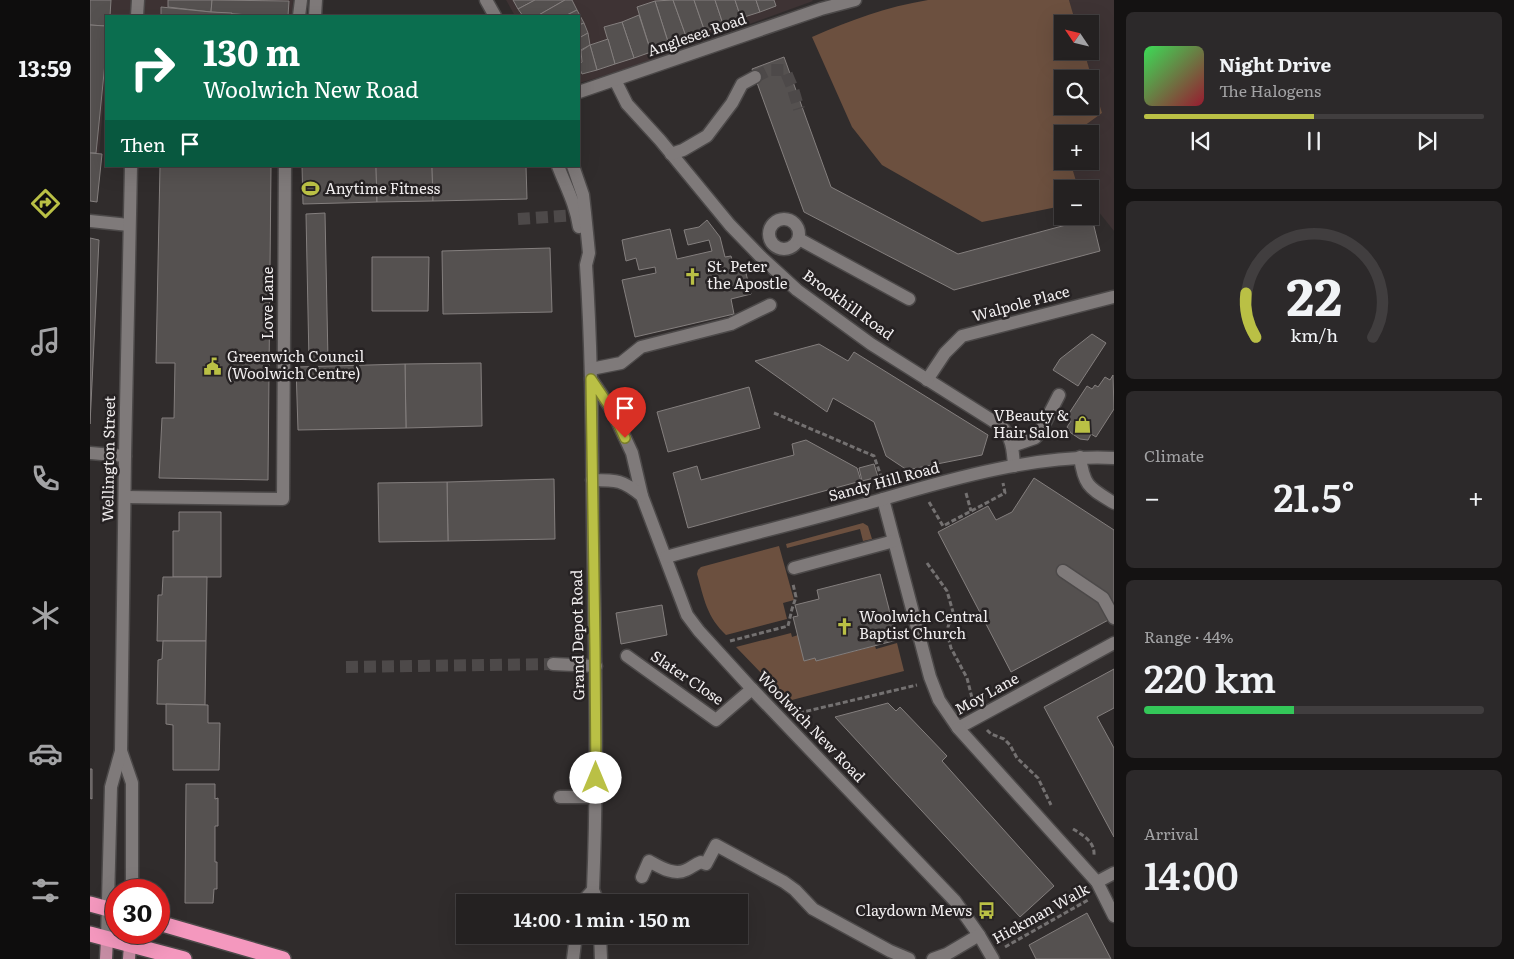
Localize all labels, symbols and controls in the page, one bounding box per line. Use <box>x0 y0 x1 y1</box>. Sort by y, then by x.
street label: Anglesea Road <box>644 6 749 61</box>
north arrow <box>1054 15 1099 60</box>
map controls <box>1054 15 1099 225</box>
text: 130 m <box>203 25 300 77</box>
icon: right <box>120 35 185 100</box>
text: Night Drive <box>1219 50 1331 78</box>
text: 13:59 <box>18 51 72 84</box>
button: search <box>1054 70 1099 115</box>
text: Woolwich New Road <box>203 72 419 105</box>
text: The Halogens <box>1219 78 1321 102</box>
button: + <box>1054 125 1099 170</box>
icon: previous <box>1187 127 1215 155</box>
icon: pause <box>1300 127 1328 155</box>
icon: next <box>1413 127 1441 155</box>
text: Then <box>120 130 166 158</box>
icon: arrive <box>176 130 204 158</box>
place label: Anytime Fitness <box>325 176 440 199</box>
sports icon: Anytime Fitness <box>301 179 321 199</box>
button: − <box>1054 180 1099 225</box>
icon: directions <box>28 186 63 221</box>
place label: St. Peter the Apostle <box>707 254 788 294</box>
text: 22 <box>1286 255 1342 332</box>
street label: Brookhill Road <box>799 263 899 345</box>
church icon: St. Peter the Apostle <box>683 266 703 286</box>
street label: Love Lane <box>255 267 278 339</box>
street label: Walpole Place <box>969 278 1072 327</box>
text: km/h <box>1290 321 1338 348</box>
icon: music <box>28 324 63 359</box>
place label: Greenwich Council (Woolwich Centre) <box>227 344 364 384</box>
public building icon: Greenwich Council (Woolwich Centre) <box>203 356 223 376</box>
pin <box>604 387 646 438</box>
icon: arrive <box>611 394 639 422</box>
street label: Wellington Street <box>95 396 120 522</box>
place label: VBeauty & Hair Salon <box>993 403 1069 443</box>
shop icon: VBeauty & Hair Salon <box>1073 415 1093 435</box>
text: Climate <box>1144 443 1204 467</box>
street label: Sandy Hill Road <box>826 455 942 506</box>
icon: phone <box>28 461 63 496</box>
text: 21.5° <box>1273 467 1355 524</box>
text: − <box>1144 475 1160 517</box>
text: + <box>1468 475 1484 517</box>
street label: Grand Depot Road <box>564 569 589 701</box>
icon: climate <box>28 598 63 633</box>
place label: Woolwich Central Baptist Church <box>859 604 988 644</box>
church icon: Woolwich Central Baptist Church <box>835 616 855 636</box>
text: Range · 44% <box>1144 624 1234 648</box>
street label: Slater Close <box>647 644 729 710</box>
text: 220 km <box>1144 648 1276 705</box>
street label: Woolwich New Road <box>753 665 871 787</box>
street label: Moy Lane <box>950 666 1023 720</box>
icon: car <box>28 736 63 771</box>
position arrow <box>569 751 621 803</box>
text: Arrival <box>1144 821 1199 845</box>
text: 14:00 <box>1144 845 1238 902</box>
icon: filters <box>28 873 63 908</box>
street label: Hickman Walk <box>988 876 1094 949</box>
speed limit sign: 30 <box>105 879 170 944</box>
place label: Claydown Mews <box>856 898 972 921</box>
bus stop icon: Claydown Mews <box>976 901 996 921</box>
text: 14:00 · 1 min · 150 m <box>514 905 690 933</box>

